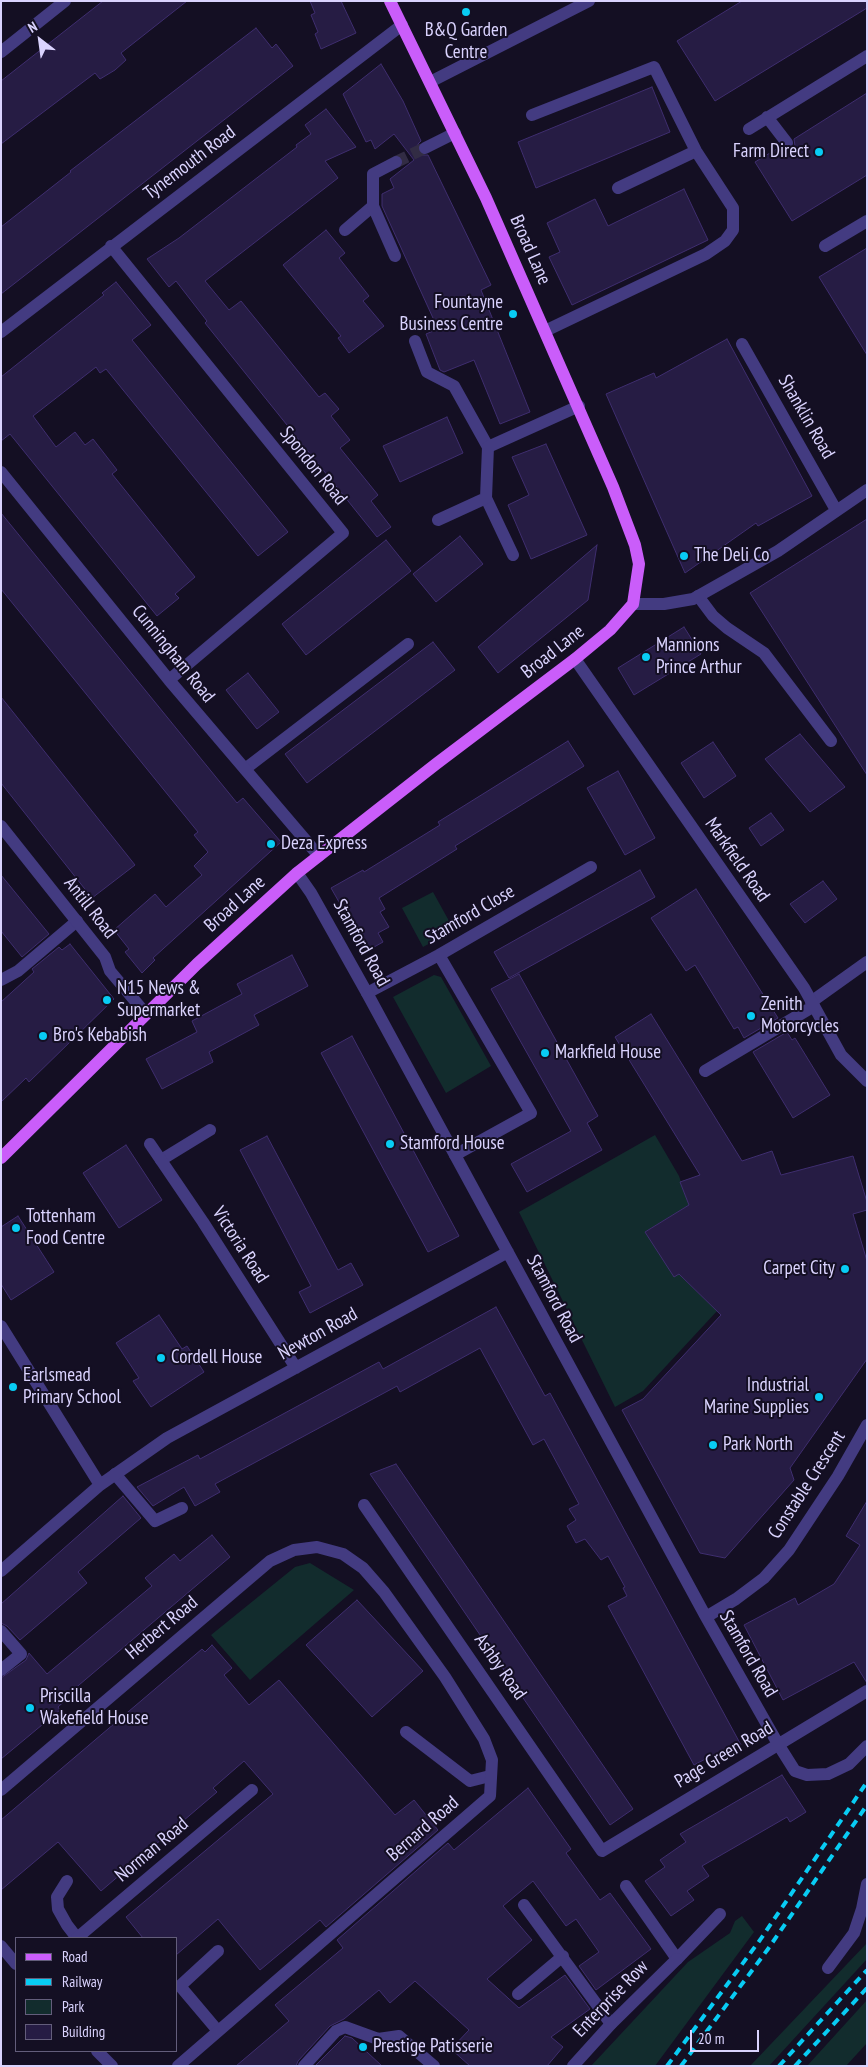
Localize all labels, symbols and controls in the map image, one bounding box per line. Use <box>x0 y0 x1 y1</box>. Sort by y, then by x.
marker: B&Q Garden Centre <box>460 6 472 18</box>
north arrow <box>15 15 65 65</box>
text: N <box>25 17 40 37</box>
place label: B&Q Garden Centre <box>425 20 507 64</box>
street label: Tynemouth Road <box>140 121 240 205</box>
place label: Farm Direct <box>733 141 809 163</box>
marker: Farm Direct <box>813 146 825 158</box>
street label: Broad Lane <box>505 212 555 288</box>
place label: Fountayne Business Centre <box>400 292 503 336</box>
marker: Fountayne Business Centre <box>507 308 519 320</box>
street label: Shanklin Road <box>773 371 839 463</box>
street label: Spondon Road <box>275 422 351 510</box>
place label: The Deli Co <box>694 545 770 567</box>
marker: The Deli Co <box>678 550 690 562</box>
street label: Cunningham Road <box>127 601 219 707</box>
street label: Broad Lane <box>517 620 589 684</box>
place label: Mannions Prince Arthur <box>656 635 742 679</box>
marker: Mannions Prince Arthur <box>640 651 652 663</box>
street label: Markfield Road <box>700 814 774 906</box>
place label: Deza Express <box>281 833 367 855</box>
marker: Deza Express <box>265 838 277 850</box>
street label: Broad Lane <box>200 871 270 937</box>
street label: Antill Road <box>59 873 121 943</box>
street label: Stamford Close <box>421 880 519 950</box>
street label: Stamford Road <box>328 895 394 991</box>
place label: N15 News & Supermarket <box>117 978 200 1022</box>
marker: N15 News & Supermarket <box>101 994 113 1006</box>
place label: Zenith Motorcycles <box>761 994 839 1038</box>
marker: Zenith Motorcycles <box>745 1010 757 1022</box>
place label: Bro's Kebabish <box>53 1025 147 1047</box>
marker: Bro's Kebabish <box>37 1030 49 1042</box>
place label: Markfield House <box>555 1042 661 1064</box>
marker: Markfield House <box>539 1047 551 1059</box>
place label: Stamford House <box>400 1133 505 1155</box>
marker: Stamford House <box>384 1138 396 1150</box>
street label: Victoria Road <box>207 1203 273 1287</box>
place label: Tottenham Food Centre <box>26 1206 105 1250</box>
marker: Tottenham Food Centre <box>10 1222 22 1234</box>
street label: Stamford Road <box>521 1251 587 1347</box>
place label: Carpet City <box>763 1258 835 1280</box>
marker: Carpet City <box>839 1263 851 1275</box>
street label: Newton Road <box>274 1303 362 1365</box>
place label: Cordell House <box>171 1347 262 1369</box>
marker: Cordell House <box>155 1352 167 1364</box>
place label: Earlsmead Primary School <box>23 1365 121 1409</box>
place label: Industrial Marine Supplies <box>704 1375 809 1419</box>
marker: Earlsmead Primary School <box>7 1381 19 1393</box>
marker: Industrial Marine Supplies <box>813 1391 825 1403</box>
street label: Constable Crescent <box>764 1427 850 1543</box>
place label: Park North <box>723 1434 793 1456</box>
marker: Park North <box>707 1439 719 1451</box>
street label: Herbert Road <box>121 1591 203 1665</box>
street label: Stamford Road <box>714 1607 782 1701</box>
street label: Ashby Road <box>469 1630 531 1704</box>
place label: Priscilla Wakefield House <box>40 1686 148 1730</box>
marker: Priscilla Wakefield House <box>24 1702 36 1714</box>
street label: Page Green Road <box>671 1717 777 1793</box>
street label: Bernard Road <box>382 1792 464 1866</box>
street label: Norman Road <box>111 1813 193 1887</box>
legend <box>15 1937 178 2052</box>
text: Road <box>62 1947 88 1966</box>
street label: Enterprise Row <box>569 1956 653 2042</box>
text: Railway <box>62 1972 102 1991</box>
text: Park <box>62 1997 84 2016</box>
scale bar <box>693 2020 762 2052</box>
text: Building <box>62 2022 105 2041</box>
text: 20 m <box>698 2029 724 2048</box>
place label: Prestige Patisserie <box>373 2036 493 2058</box>
marker: Prestige Patisserie <box>357 2041 369 2053</box>

